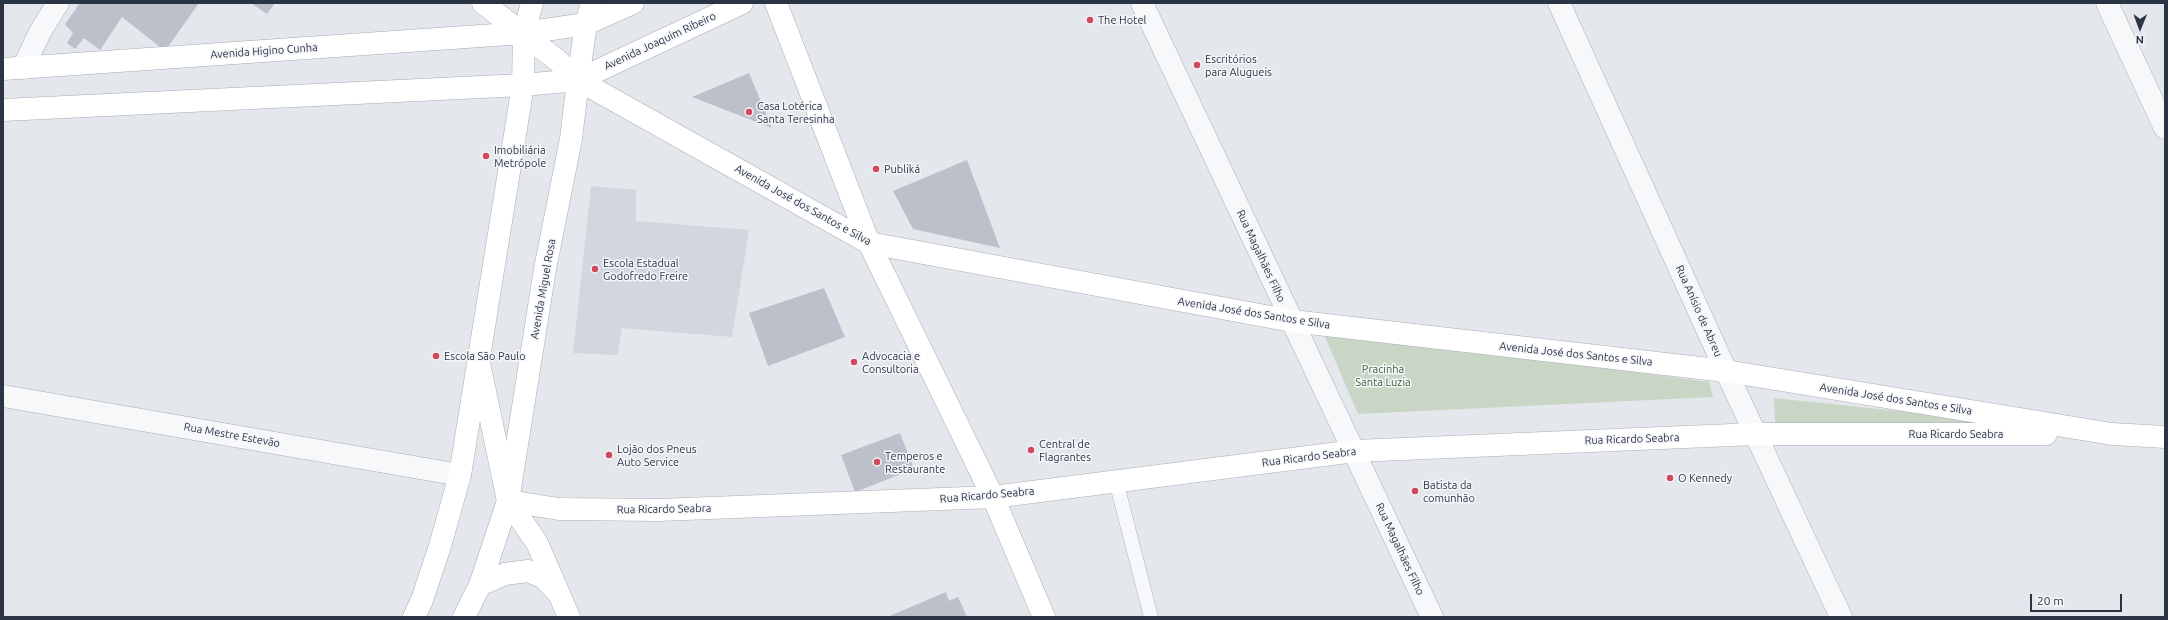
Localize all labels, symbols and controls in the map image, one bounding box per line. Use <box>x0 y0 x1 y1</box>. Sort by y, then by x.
north arrow <box>2120 8 2160 48</box>
street label: Avenida Joaquim Ribeiro <box>602 9 718 73</box>
place label: The Hotel <box>1098 13 1146 27</box>
marker: The Hotel <box>1085 15 1095 25</box>
text: N <box>2136 34 2144 46</box>
street label: Avenida Higino Cunha <box>210 41 318 61</box>
place label: Escritórios para Alugueis <box>1205 52 1272 78</box>
marker: Escritórios para Alugueis <box>1192 60 1202 70</box>
place label: Casa Lotérica Santa Teresinha <box>757 99 835 125</box>
marker: Casa Lotérica Santa Teresinha <box>744 107 754 117</box>
place label: Imobiliária Metrópole <box>494 143 546 169</box>
marker: Imobiliária Metrópole <box>481 151 491 161</box>
street label: Avenida José dos Santos e Silva <box>732 162 874 248</box>
place label: Publiká <box>884 162 920 176</box>
marker: Publiká <box>871 164 881 174</box>
street label: Rua Magalhães Filho <box>1234 208 1288 304</box>
street label: Avenida Miguel Rosa <box>528 238 558 340</box>
place label: Escola Estadual Godofredo Freire <box>603 256 688 282</box>
street label: Rua Anísio de Abreu <box>1673 263 1725 359</box>
marker: Escola Estadual Godofredo Freire <box>590 264 600 274</box>
street label: Avenida José dos Santos e Silva <box>1177 294 1331 332</box>
street label: Avenida José dos Santos e Silva <box>1499 339 1653 369</box>
place label: Escola São Paulo <box>444 349 526 363</box>
place label: Advocacia e Consultoria <box>862 349 920 375</box>
marker: Escola São Paulo <box>431 351 441 361</box>
marker: Advocacia e Consultoria <box>849 357 859 367</box>
park label: Pracinha Santa Luzia <box>1355 362 1411 388</box>
street label: Avenida José dos Santos e Silva <box>1819 380 1973 418</box>
street label: Rua Mestre Estevão <box>183 420 281 450</box>
street label: Rua Ricardo Seabra <box>1909 427 2003 441</box>
street label: Rua Ricardo Seabra <box>1584 431 1680 447</box>
place label: Central de Flagrantes <box>1039 437 1091 463</box>
place label: Lojão dos Pneus Auto Service <box>617 442 696 468</box>
marker: Central de Flagrantes <box>1026 445 1036 455</box>
street label: Rua Ricardo Seabra <box>1261 445 1357 469</box>
place label: Temperos e Restaurante <box>885 449 945 475</box>
marker: Lojão dos Pneus Auto Service <box>604 450 614 460</box>
marker: Temperos e Restaurante <box>872 457 882 467</box>
place label: O Kennedy <box>1678 471 1732 485</box>
marker: O Kennedy <box>1665 473 1675 483</box>
place label: Batista da comunhão <box>1423 478 1475 504</box>
street label: Rua Ricardo Seabra <box>939 484 1035 506</box>
marker: Batista da comunhão <box>1410 486 1420 496</box>
street label: Rua Magalhães Filho <box>1373 501 1427 597</box>
street label: Rua Ricardo Seabra <box>616 502 712 516</box>
scale bar <box>2032 586 2124 612</box>
text: 20 m <box>2037 594 2064 607</box>

